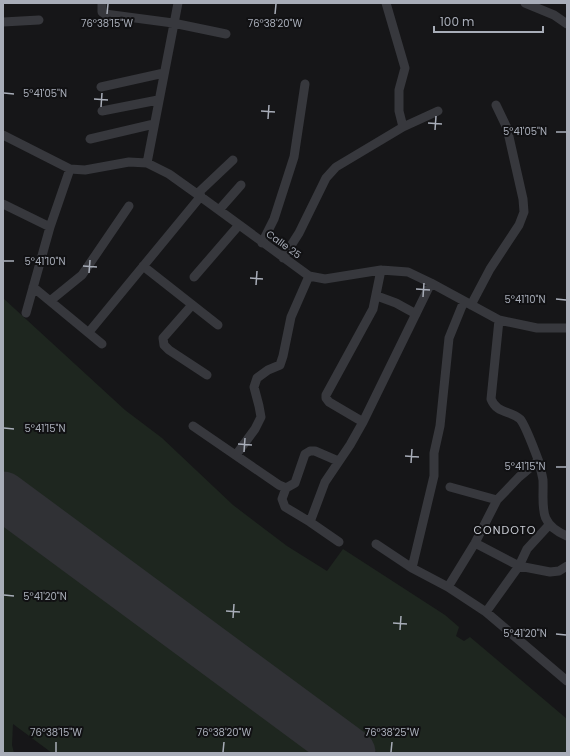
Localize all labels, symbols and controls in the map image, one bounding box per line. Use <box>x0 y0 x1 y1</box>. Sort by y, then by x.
scale bar <box>434 8 543 34</box>
text: 100 m <box>440 13 474 30</box>
text: 76°38'15"W <box>81 16 133 31</box>
text: 76°38'20"W <box>248 16 302 31</box>
text: 5°41'05"N <box>23 86 67 101</box>
text: 5°41'05"N <box>503 124 547 139</box>
street label: Calle 25 <box>263 226 304 262</box>
text: 5°41'10"N <box>25 254 65 269</box>
text: 5°41'10"N <box>505 292 545 307</box>
text: 5°41'15"N <box>25 421 65 436</box>
text: 5°41'15"N <box>505 459 545 474</box>
district label: CONDOTO <box>474 522 536 538</box>
text: 5°41'20"N <box>23 589 67 604</box>
text: 5°41'20"N <box>503 626 547 641</box>
text: 76°38'15"W <box>30 725 82 740</box>
text: 76°38'20"W <box>197 725 251 740</box>
text: 76°38'25"W <box>365 725 419 740</box>

